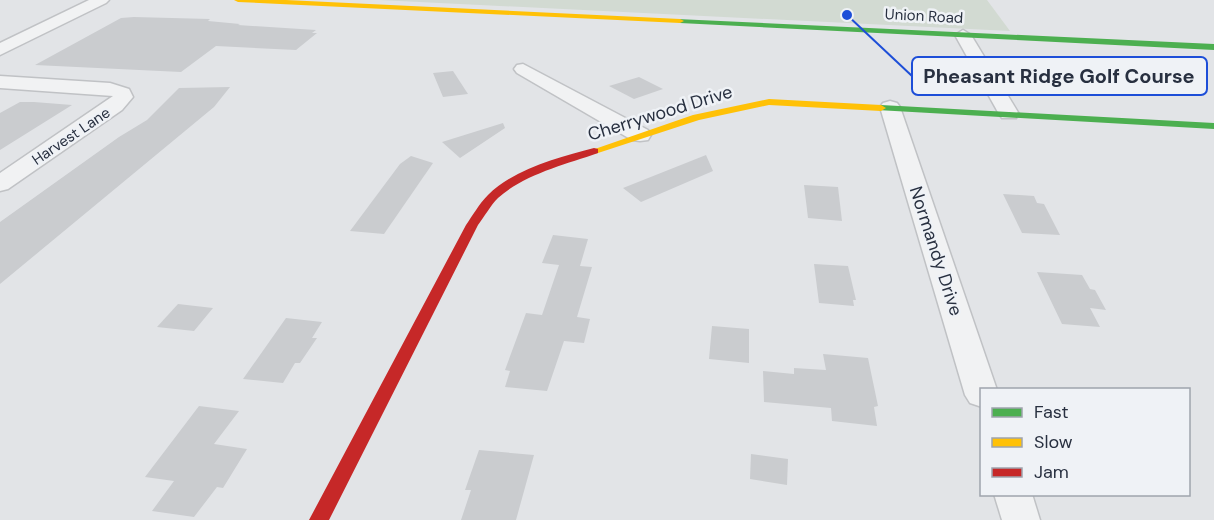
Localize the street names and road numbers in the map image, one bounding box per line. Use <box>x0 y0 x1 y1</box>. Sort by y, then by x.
street label: Union Road <box>884 4 964 28</box>
street label: Cherrywood Drive <box>585 80 735 146</box>
street label: Harvest Lane <box>28 102 114 170</box>
street label: Normandy Drive <box>904 183 968 319</box>

